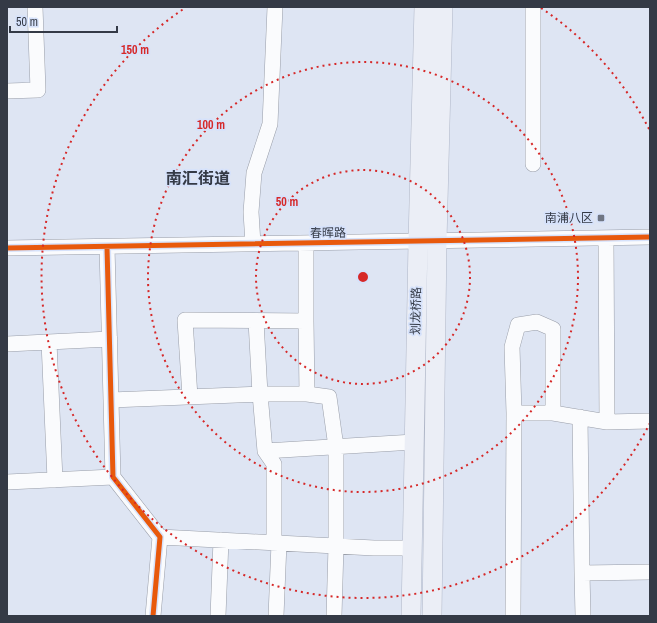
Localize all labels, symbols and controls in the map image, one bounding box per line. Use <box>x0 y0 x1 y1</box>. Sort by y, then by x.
scale bar <box>10 8 117 34</box>
text: 50 m <box>16 14 38 30</box>
text: 150 m <box>121 42 149 58</box>
text: 100 m <box>197 117 225 133</box>
district label: 南汇街道 <box>166 167 230 189</box>
text: 50 m <box>276 194 298 210</box>
place label: 南浦八区 <box>545 210 593 226</box>
marker: 南浦八区 <box>596 213 606 223</box>
street label: 春晖路 <box>310 225 346 241</box>
centre of rings <box>356 270 370 284</box>
street label: 划龙桥路 <box>408 287 424 335</box>

